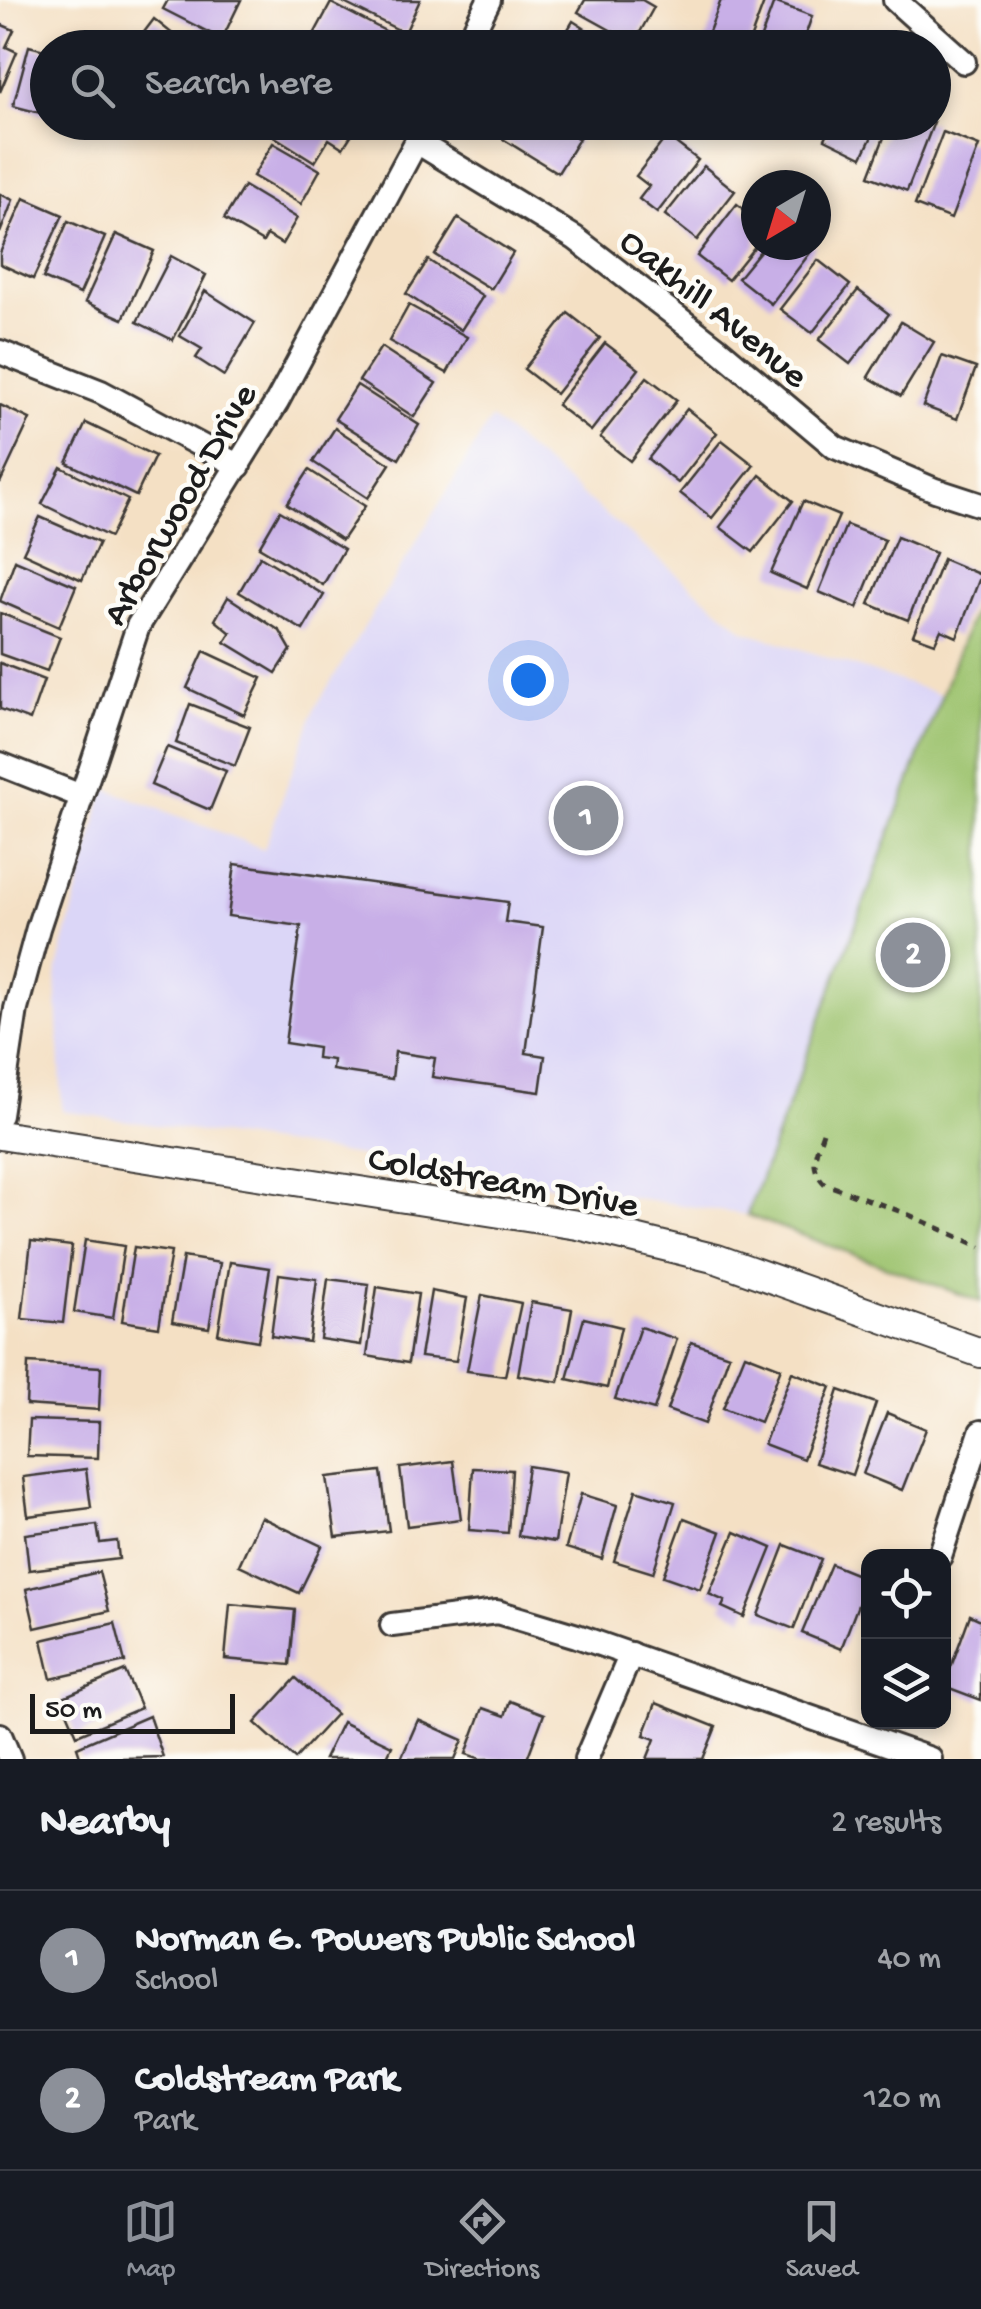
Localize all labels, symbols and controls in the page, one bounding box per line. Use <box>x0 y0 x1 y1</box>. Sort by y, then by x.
search box <box>30 30 951 140</box>
icon: search <box>65 58 120 113</box>
text: Search here <box>145 63 332 107</box>
north arrow <box>741 170 831 260</box>
street label: Oakhill Avenue <box>609 221 816 400</box>
street label: Arborwood Drive <box>95 377 269 635</box>
your location <box>503 655 554 706</box>
pin: 1 <box>554 780 618 856</box>
pin: 2 <box>880 918 946 992</box>
street label: Coldstream Drive <box>365 1140 642 1230</box>
map controls <box>861 1549 951 1729</box>
button: locate <box>861 1549 951 1639</box>
button: layers <box>861 1639 951 1729</box>
scale bar <box>30 1689 235 1734</box>
text: 50 m <box>45 1695 102 1728</box>
text: Nearby <box>40 1800 170 1849</box>
text: 2 results <box>831 1805 941 1843</box>
text: Norman G. Powers Public School <box>135 1919 635 1963</box>
text: 1 <box>66 1941 79 1979</box>
text: 40 m <box>877 1941 941 1979</box>
text: School <box>135 1963 218 2001</box>
text: Coldstream Park <box>135 2059 398 2103</box>
text: 2 <box>65 2081 80 2119</box>
text: 120 m <box>864 2081 941 2119</box>
text: Park <box>135 2103 196 2141</box>
tab: Map <box>123 2194 178 2287</box>
tab: Directions <box>425 2194 539 2287</box>
tab: Saved <box>786 2194 858 2287</box>

